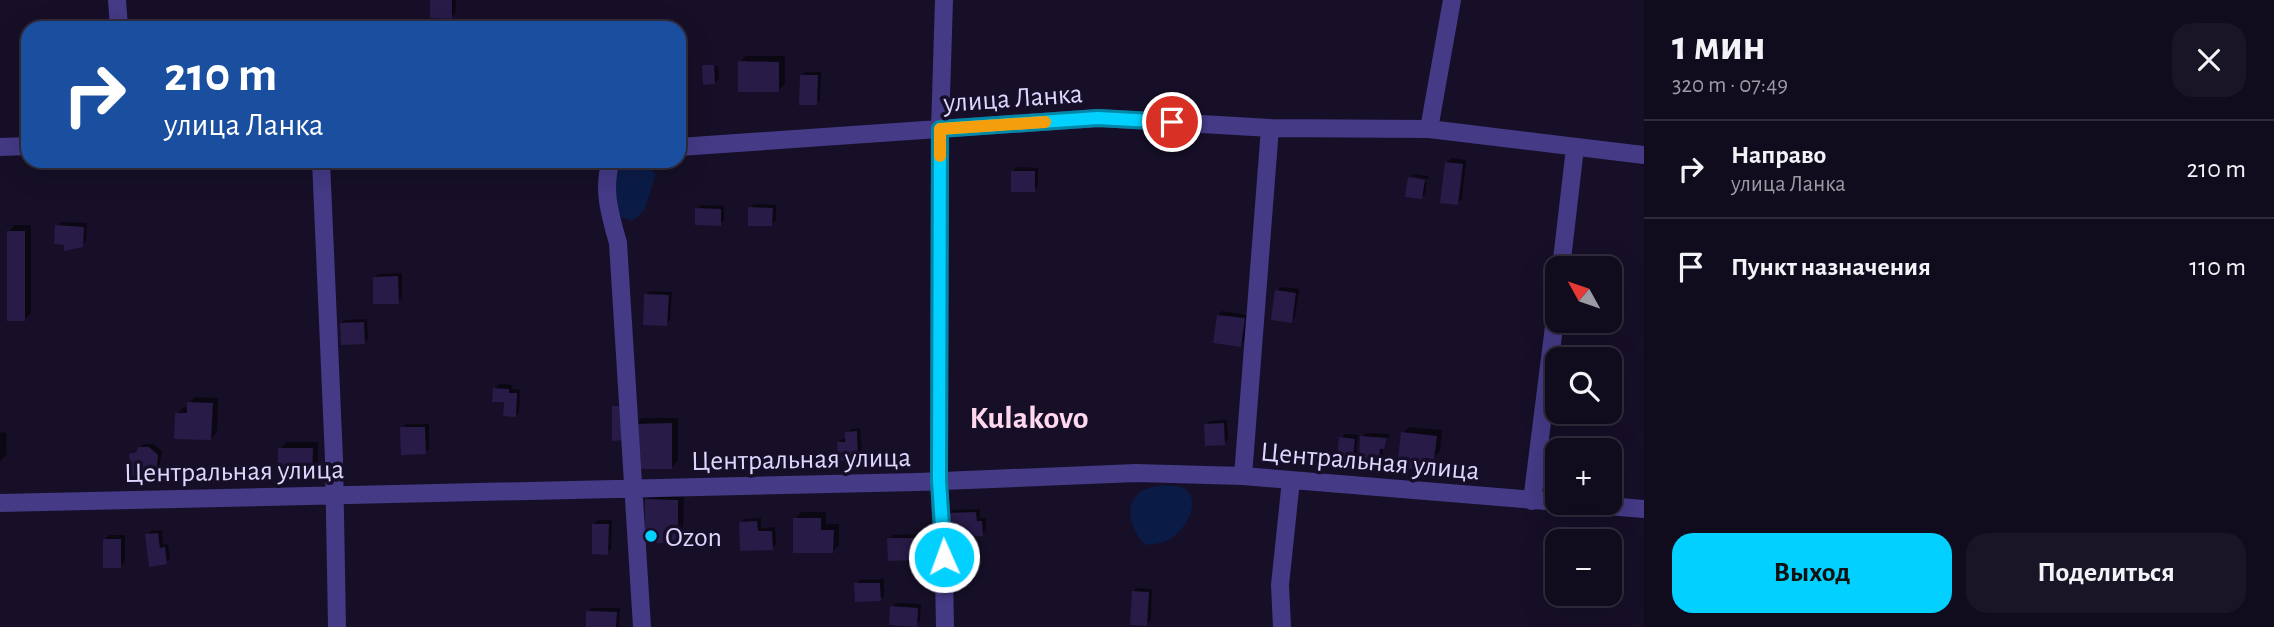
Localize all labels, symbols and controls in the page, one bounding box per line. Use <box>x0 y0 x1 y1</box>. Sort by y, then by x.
button: close <box>2172 23 2246 97</box>
text: 1 мин <box>1672 25 1766 67</box>
icon: right <box>49 49 140 140</box>
text: 210 m <box>164 51 277 100</box>
text: 320 m · 07:49 <box>1672 74 1788 97</box>
street label: улица Ланка <box>941 80 1084 118</box>
pin <box>1142 92 1202 152</box>
icon: arrive <box>1153 103 1191 141</box>
text: улица Ланка <box>164 109 324 141</box>
text: Направо <box>1731 142 1826 168</box>
icon: right <box>1672 150 1710 188</box>
text: 210 m <box>2186 156 2246 182</box>
text: улица Ланка <box>1731 173 1846 196</box>
icon: arrive <box>1672 248 1710 286</box>
text: Пункт назначения <box>1731 254 1931 280</box>
text: 110 m <box>2189 254 2246 280</box>
north arrow <box>1545 256 1622 332</box>
map controls <box>1545 256 1622 606</box>
button: search <box>1545 347 1622 424</box>
district label: Kulakovo <box>969 402 1089 434</box>
street label: Центральная улица <box>1259 438 1481 486</box>
button: + <box>1545 438 1622 515</box>
street label: Центральная улица <box>691 444 912 476</box>
street label: Центральная улица <box>124 456 345 488</box>
position arrow <box>907 520 981 594</box>
place label: Ozon <box>665 524 722 552</box>
marker: Ozon <box>643 528 659 544</box>
button: − <box>1545 529 1622 606</box>
button: Выход <box>1672 533 1952 613</box>
button: Поделиться <box>1966 533 2246 613</box>

